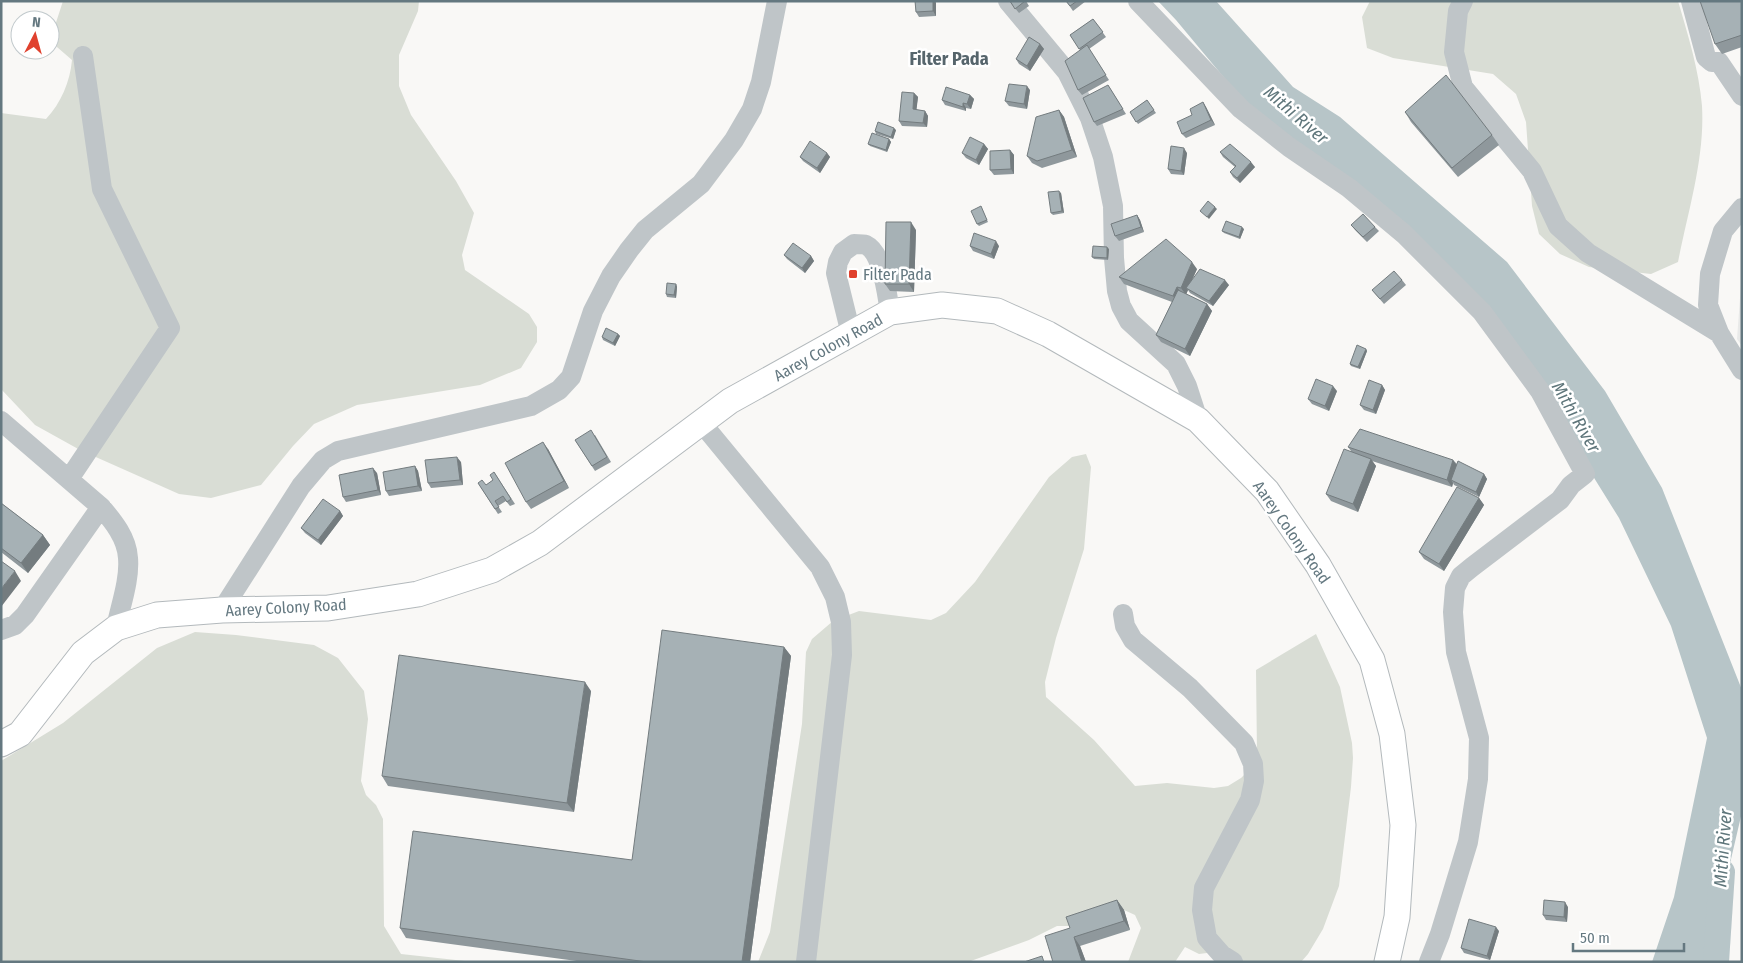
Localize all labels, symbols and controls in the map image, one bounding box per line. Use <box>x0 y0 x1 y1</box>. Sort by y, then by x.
north arrow <box>10 10 60 60</box>
text: N <box>31 14 41 31</box>
district label: Filter Pada <box>909 48 989 70</box>
water label: Mithi River <box>1259 81 1333 149</box>
place label: Filter Pada <box>863 265 932 284</box>
marker: Filter Pada <box>847 268 859 280</box>
street label: Aarey Colony Road <box>771 310 886 385</box>
water label: Mithi River <box>1547 378 1605 457</box>
street label: Aarey Colony Road <box>1249 477 1334 587</box>
street label: Aarey Colony Road <box>225 595 347 620</box>
water label: Mithi River <box>1709 807 1737 888</box>
scale bar <box>1573 920 1684 952</box>
text: 50 m <box>1580 929 1610 947</box>

